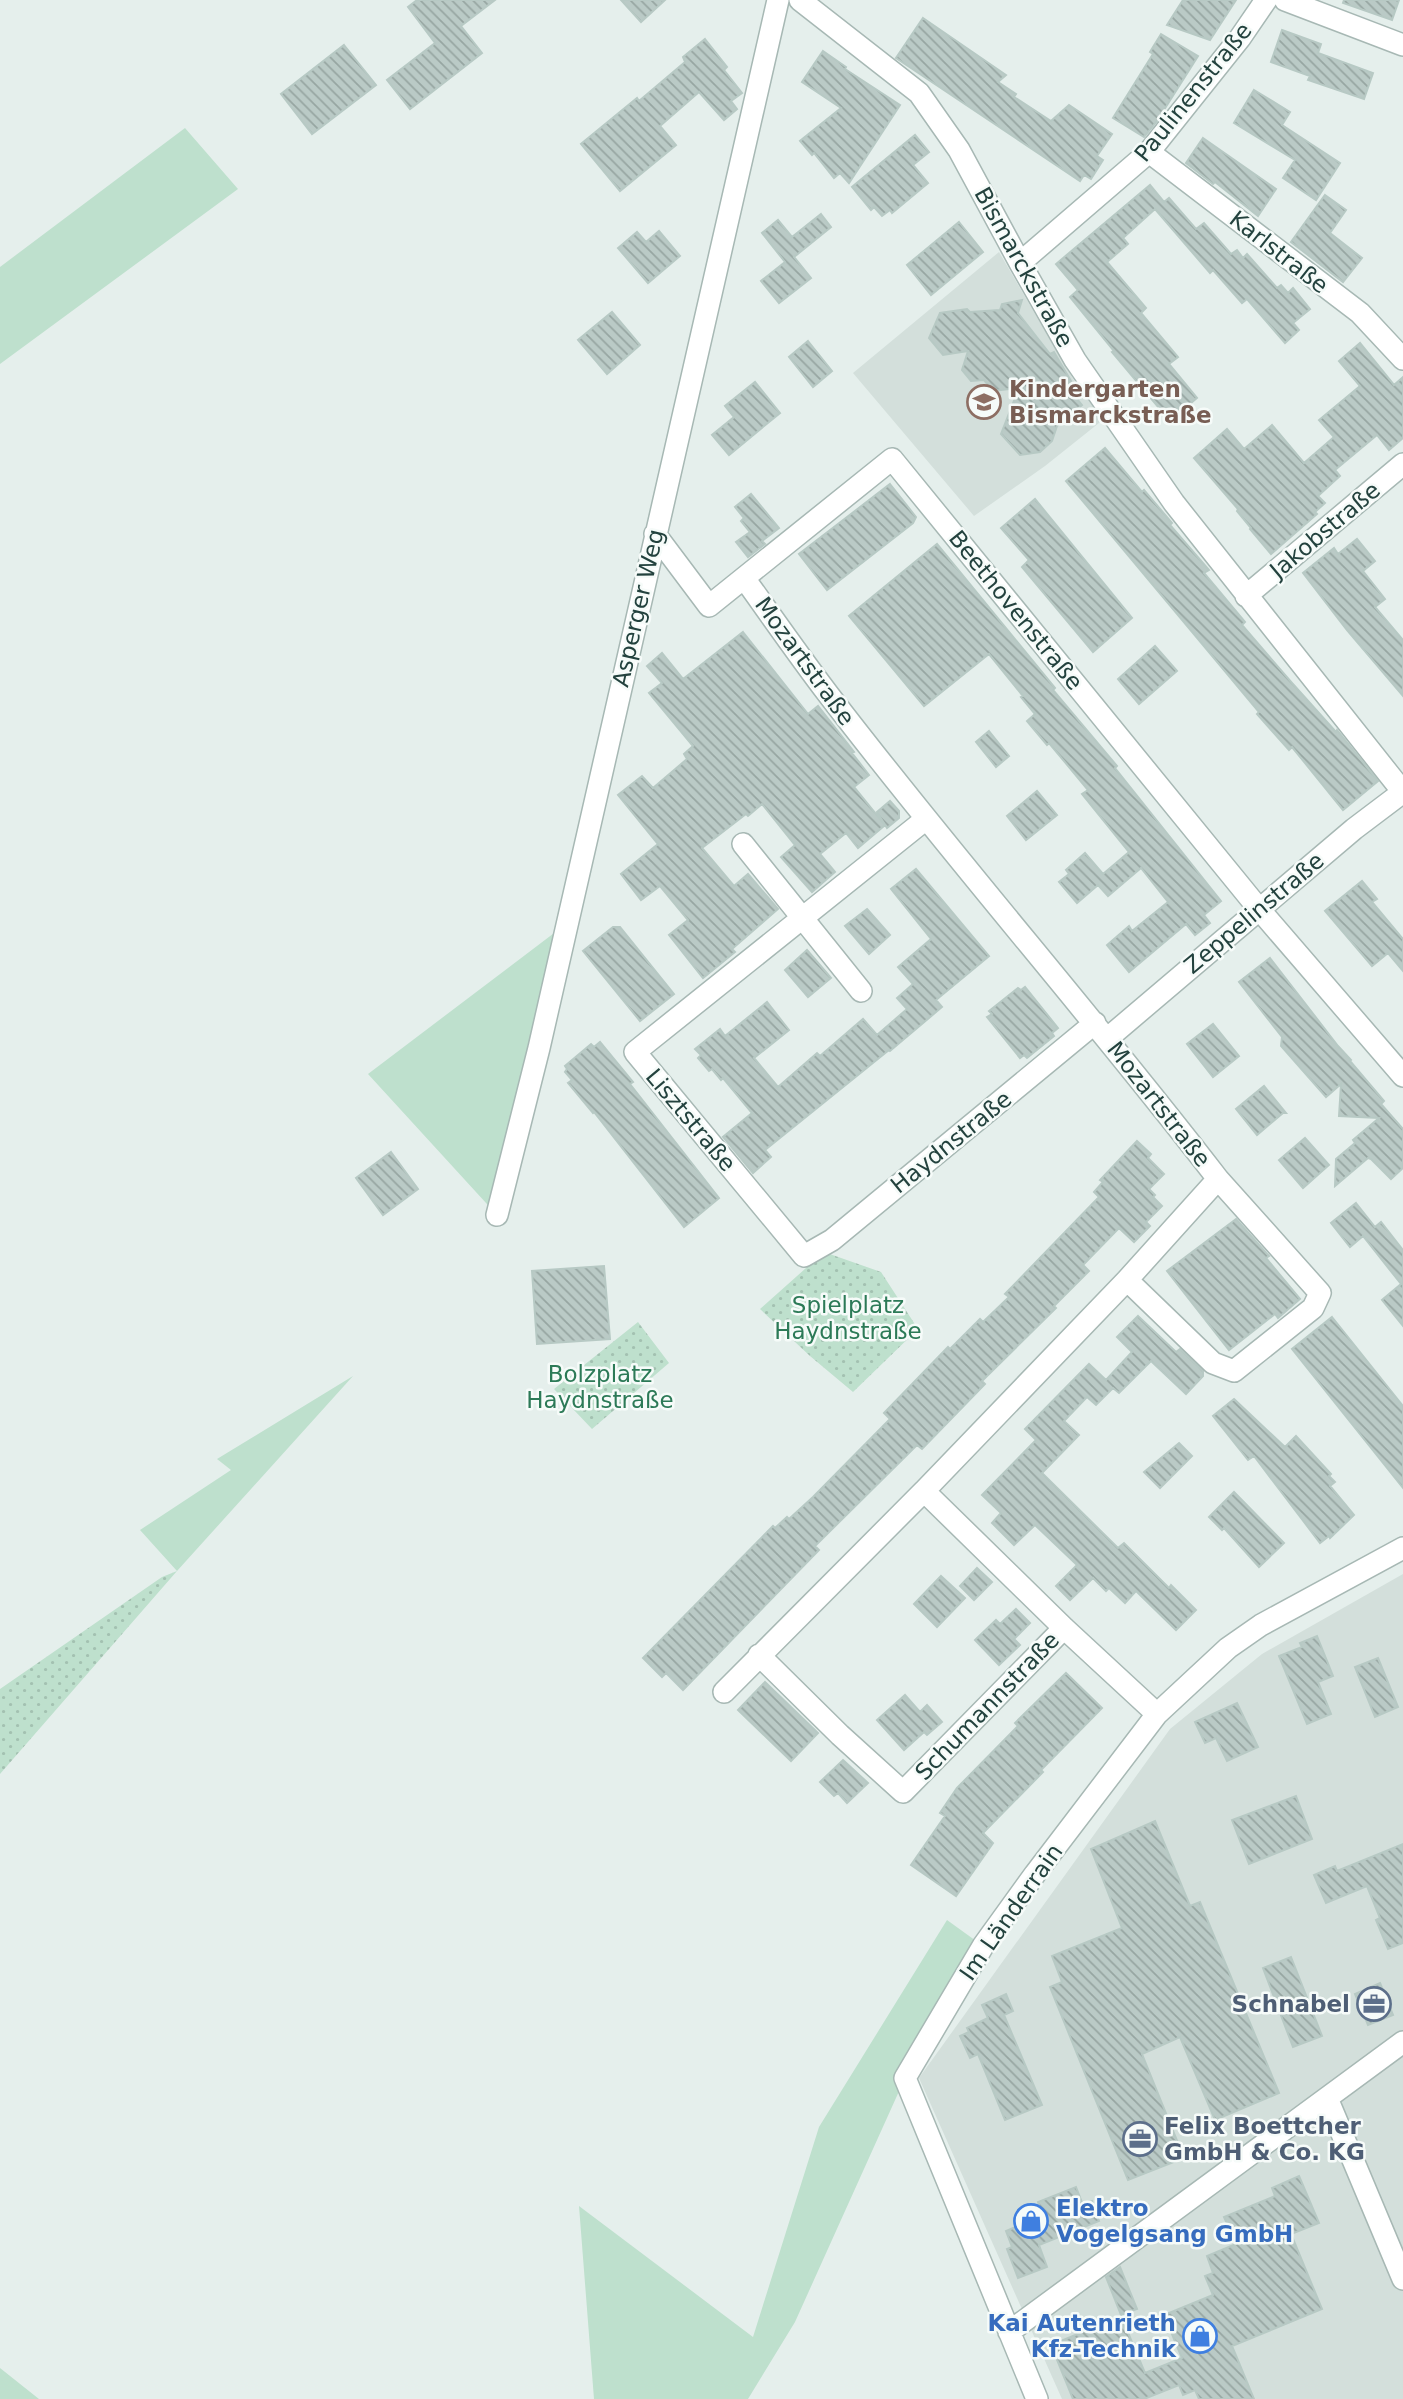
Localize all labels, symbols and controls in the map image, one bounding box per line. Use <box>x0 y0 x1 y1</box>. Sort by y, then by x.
street label: Paulinenstraße <box>1129 17 1257 167</box>
street label: Bismarckstraße <box>969 183 1079 351</box>
street label: Karlstraße <box>1225 205 1333 299</box>
place label: Kindergarten Bismarckstraße <box>1009 376 1212 428</box>
school or university icon: Kindergarten Bismarckstraße <box>965 383 1003 421</box>
street label: Jakobstraße <box>1263 477 1385 585</box>
street label: Beethovenstraße <box>944 525 1088 695</box>
street label: Asperger Weg <box>607 527 669 689</box>
street label: Mozartstraße <box>750 592 860 730</box>
street label: Zeppelinstraße <box>1179 847 1329 979</box>
street label: Mozartstraße <box>1102 1036 1216 1172</box>
street label: Lisztstraße <box>641 1064 741 1176</box>
street label: Haydnstraße <box>886 1086 1016 1198</box>
park label: Spielplatz Haydnstraße <box>774 1292 922 1344</box>
park label: Bolzplatz Haydnstraße <box>526 1361 674 1413</box>
street label: Schumannstraße <box>910 1627 1064 1785</box>
street label: Im Länderrain <box>954 1839 1068 1985</box>
office icon: Schnabel <box>1355 1985 1393 2023</box>
place label: Schnabel <box>1232 1991 1350 2017</box>
place label: Felix Boettcher GmbH & Co. KG <box>1164 2113 1365 2165</box>
office icon: Felix Boettcher GmbH & Co. KG <box>1121 2120 1159 2158</box>
place label: Elektro Vogelgsang GmbH <box>1056 2195 1293 2247</box>
shop icon: Elektro Vogelgsang GmbH <box>1012 2202 1050 2240</box>
place label: Kai Autenrieth Kfz-Technik <box>987 2310 1177 2362</box>
shop icon: Kai Autenrieth Kfz-Technik <box>1181 2317 1219 2355</box>

